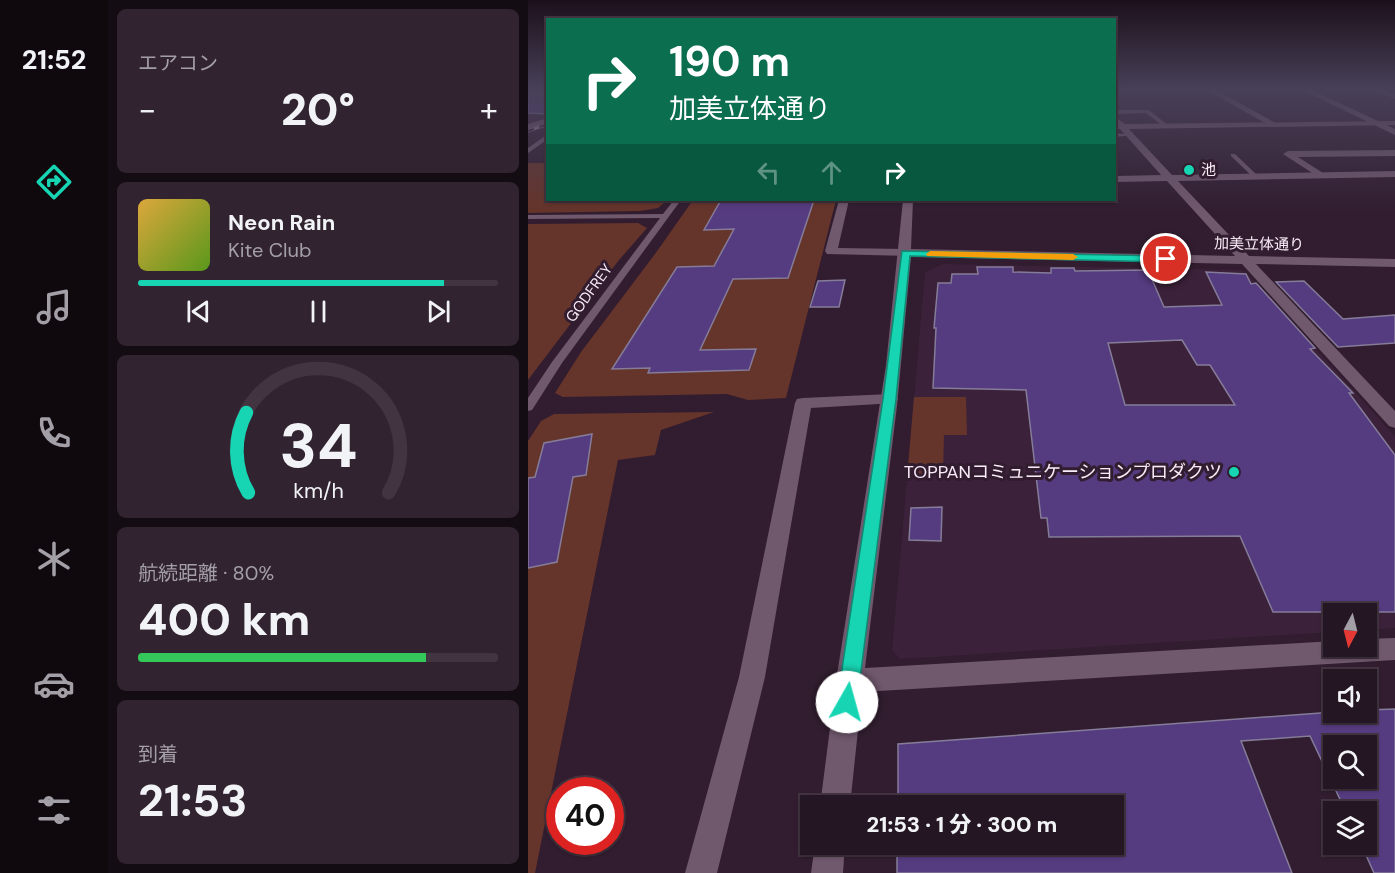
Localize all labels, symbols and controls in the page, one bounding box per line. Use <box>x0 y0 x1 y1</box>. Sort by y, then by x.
text: 190 m <box>669 34 790 89</box>
text: 21:52 <box>22 42 86 77</box>
icon: right <box>570 42 648 120</box>
text: エアコン <box>138 50 218 76</box>
text: 20° <box>281 80 355 139</box>
text: − <box>138 88 156 131</box>
text: + <box>480 88 498 131</box>
text: 加美立体通り <box>669 91 831 126</box>
icon: left <box>752 156 785 189</box>
icon: ahead <box>815 156 848 189</box>
icon: right <box>878 156 911 189</box>
place label: 池 <box>1201 160 1216 180</box>
icon: directions <box>33 161 75 203</box>
marker: 池 <box>1182 163 1196 177</box>
text: Neon Rain <box>228 208 335 237</box>
pin <box>1140 233 1191 284</box>
street label: 加美立体通り <box>1214 233 1304 255</box>
text: Kite Club <box>228 237 312 263</box>
icon: arrive <box>1149 242 1182 275</box>
street label: GODFREY <box>561 260 617 326</box>
icon: music <box>33 286 75 328</box>
icon: previous <box>182 295 215 328</box>
icon: pause <box>302 295 335 328</box>
icon: next <box>422 295 455 328</box>
text: 34 <box>279 406 357 487</box>
icon: phone <box>33 412 75 454</box>
place label: TOPPANコミュニケーションプロダクツ <box>904 460 1222 484</box>
marker: TOPPANコミュニケーションプロダクツ <box>1227 465 1241 479</box>
text: km/h <box>293 478 343 506</box>
icon: climate <box>33 538 75 580</box>
text: 航続距離 · 80% <box>138 560 274 586</box>
text: 400 km <box>138 590 310 649</box>
north arrow <box>1323 603 1377 657</box>
map controls <box>1323 603 1377 855</box>
icon: car <box>33 663 75 705</box>
button: sound <box>1323 669 1377 723</box>
position arrow <box>815 670 879 734</box>
button: search <box>1323 735 1377 789</box>
text: 到着 <box>138 741 178 767</box>
text: 21:53 <box>138 771 248 830</box>
speed limit sign: 40 <box>546 777 624 855</box>
icon: filters <box>33 789 75 831</box>
button: layers <box>1323 801 1377 855</box>
text: 21:53 · 1 分 · 300 m <box>867 810 1057 839</box>

